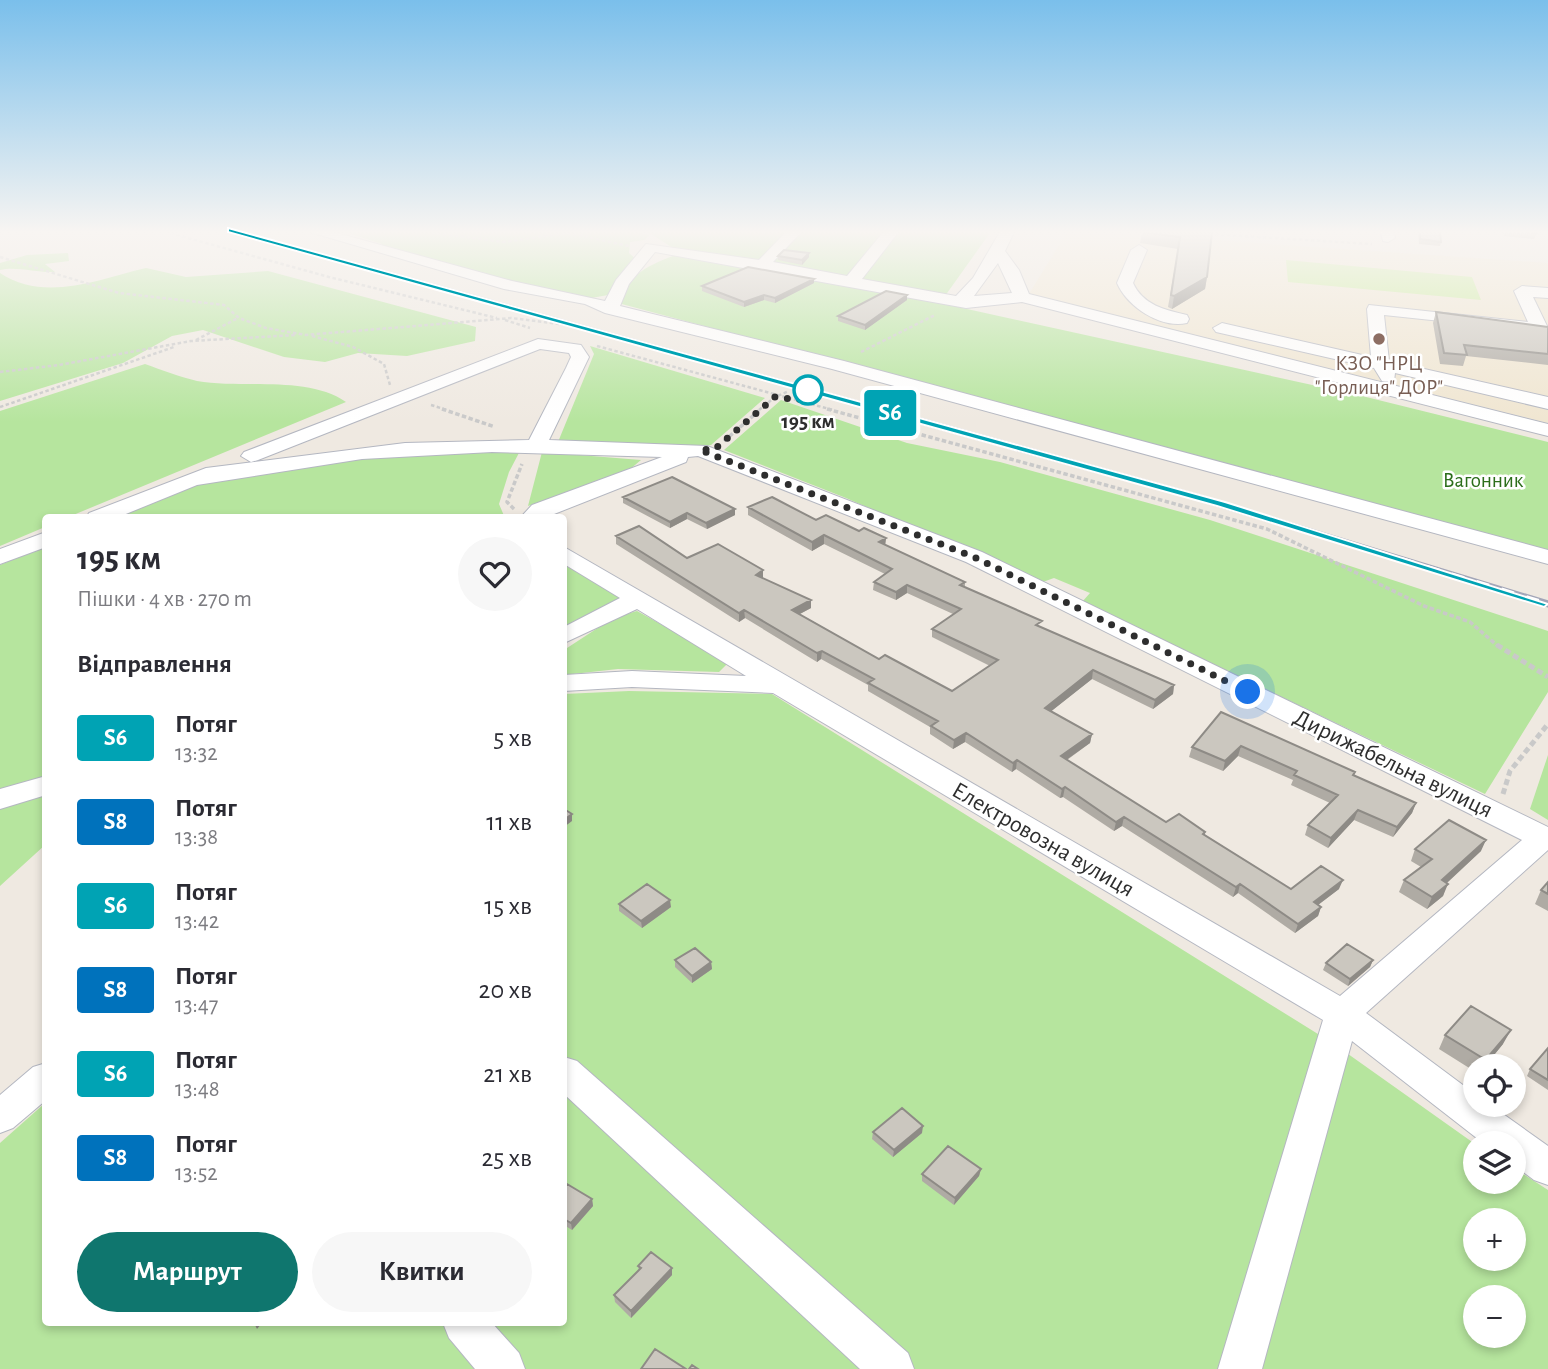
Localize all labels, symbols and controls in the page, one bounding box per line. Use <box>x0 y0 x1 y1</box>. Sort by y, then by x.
marker: КЗО "НРЦ "Горлиця" ДОР" <box>1371 331 1387 347</box>
place label: КЗО "НРЦ "Горлиця" ДОР" <box>1315 353 1443 398</box>
marker: 195 км <box>793 375 823 405</box>
line badge: S6 <box>858 390 922 436</box>
text: S6 <box>878 401 902 425</box>
place label: 195 км <box>781 411 835 432</box>
park label: Вагонник <box>1443 470 1524 491</box>
button: heart <box>458 537 532 611</box>
text: 195 км <box>77 543 161 576</box>
text: Пішки · 4 хв · 270 m <box>77 588 252 611</box>
text: Відправлення <box>77 651 232 677</box>
your location <box>1230 674 1265 709</box>
street label: Дирижабельна вулиця <box>1290 705 1496 823</box>
text: Потяг <box>175 711 237 737</box>
text: 5 хв <box>493 725 532 751</box>
text: S6 <box>104 726 127 750</box>
text: 13:32 <box>175 742 218 765</box>
street label: Електровозна вулиця <box>948 778 1138 902</box>
text: Потяг <box>175 795 237 821</box>
text: 11 хв <box>486 809 532 835</box>
text: S8 <box>104 810 127 834</box>
text: 13:38 <box>175 826 218 849</box>
text: Потяг <box>175 879 237 905</box>
text: 15 хв <box>484 893 532 919</box>
text: S6 <box>104 894 127 918</box>
text: 13:42 <box>175 910 219 933</box>
text: Потяг <box>175 963 237 989</box>
text: 20 хв <box>479 977 532 1003</box>
text: S8 <box>104 978 127 1002</box>
text: 13:47 <box>175 994 218 1017</box>
text: Потяг <box>175 1047 237 1073</box>
map controls <box>1463 1054 1526 1348</box>
button: locate <box>1463 1054 1526 1117</box>
text: 21 хв <box>483 1061 532 1087</box>
text: S6 <box>104 1062 127 1086</box>
text: 13:48 <box>175 1078 220 1101</box>
text: Потяг <box>175 1131 237 1157</box>
button: layers <box>1463 1131 1526 1194</box>
text: 25 хв <box>481 1145 532 1171</box>
text: S8 <box>104 1146 127 1170</box>
text: 13:52 <box>175 1162 218 1185</box>
button: + <box>1463 1208 1526 1271</box>
button: Маршрут <box>77 1232 298 1312</box>
button: Квитки <box>312 1232 532 1312</box>
button: − <box>1463 1285 1526 1348</box>

